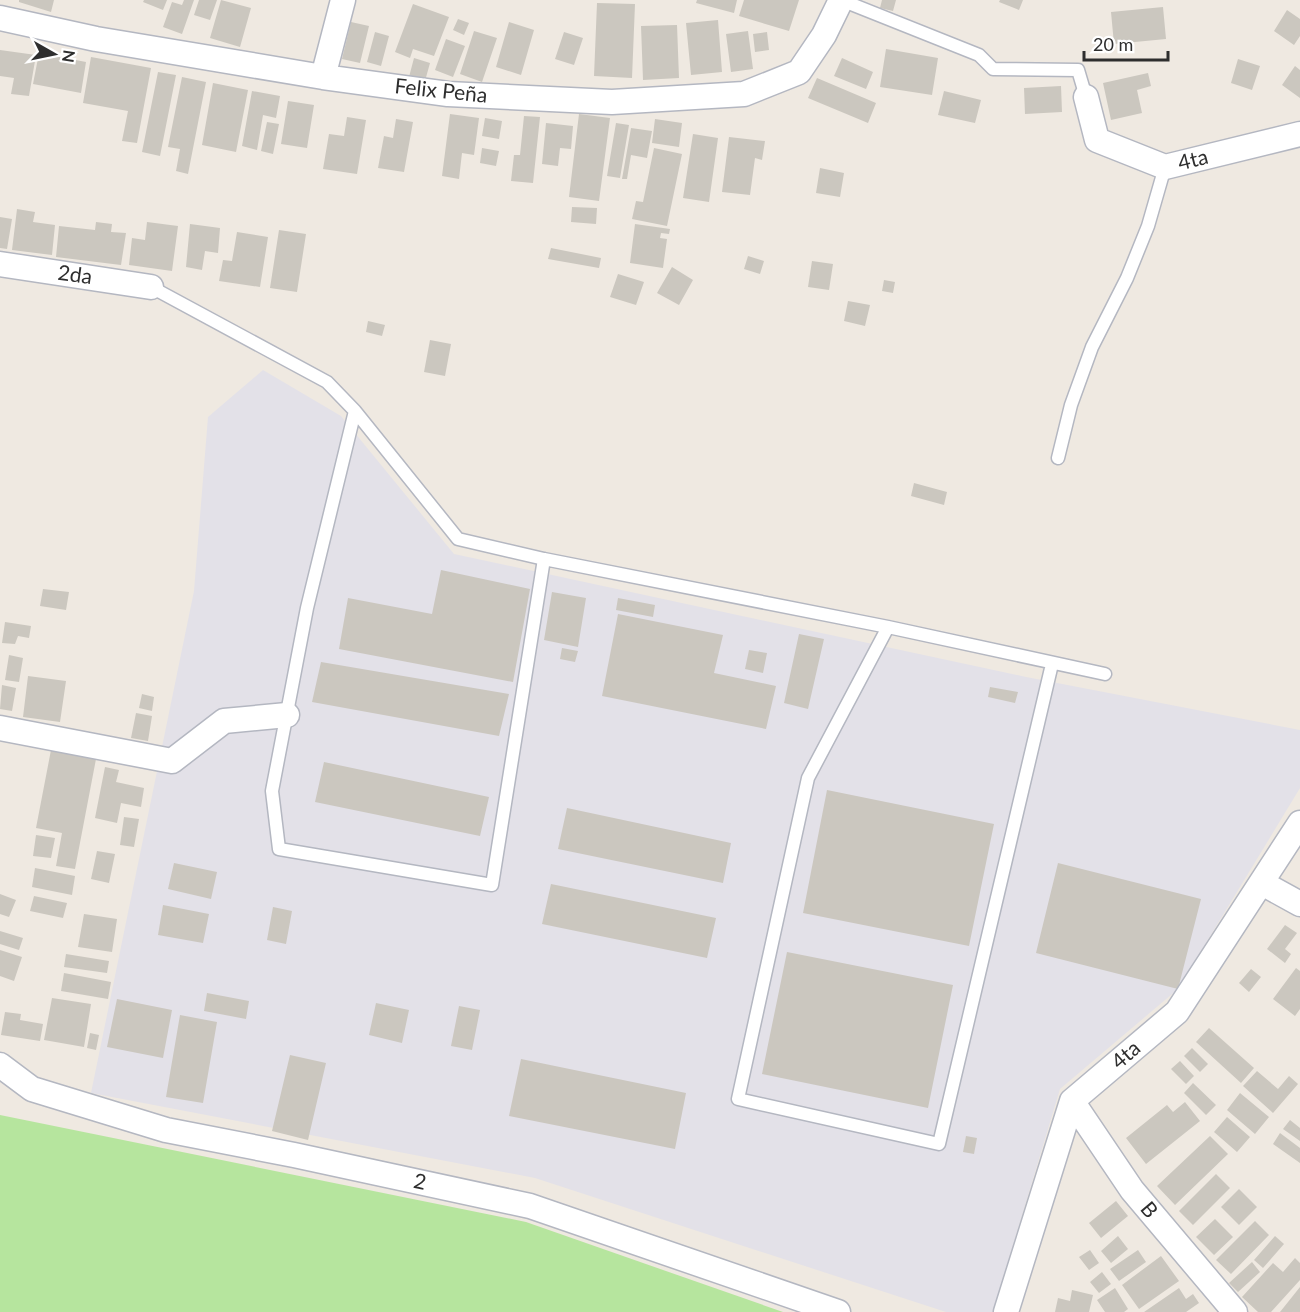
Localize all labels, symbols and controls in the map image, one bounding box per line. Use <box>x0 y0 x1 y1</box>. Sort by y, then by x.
north arrow <box>24 24 84 84</box>
scale bar <box>1084 24 1168 62</box>
text: 20 m <box>1093 33 1133 55</box>
text: N <box>59 49 80 64</box>
street label: Felix Peña <box>394 72 489 107</box>
street label: 4ta <box>1175 143 1210 174</box>
street label: 2da <box>56 259 94 288</box>
street label: 4ta <box>1105 1035 1145 1073</box>
street label: 2 <box>412 1167 429 1194</box>
street label: B <box>1136 1196 1164 1222</box>

